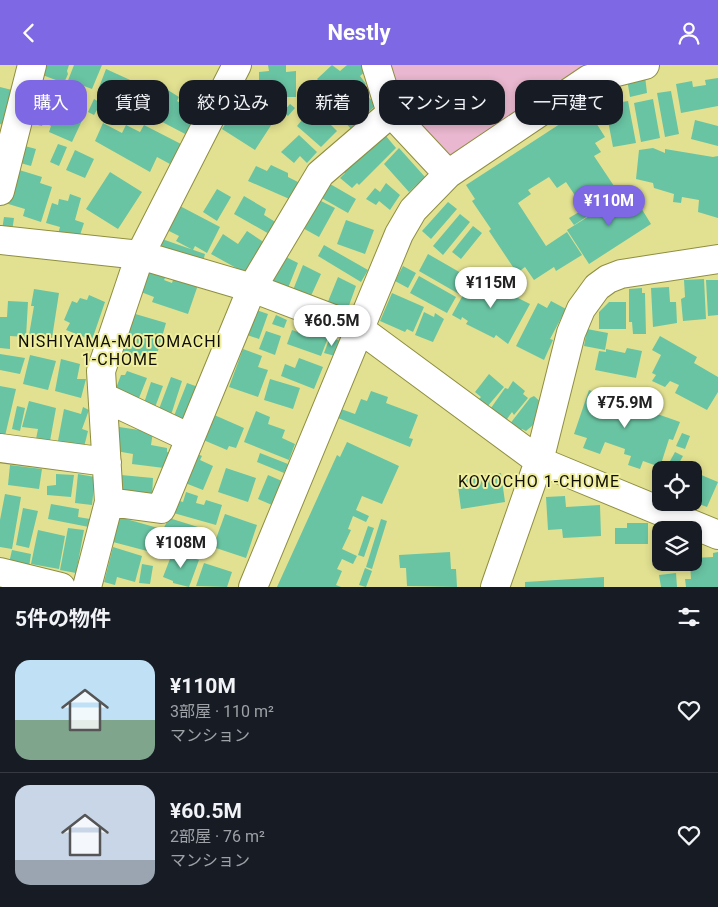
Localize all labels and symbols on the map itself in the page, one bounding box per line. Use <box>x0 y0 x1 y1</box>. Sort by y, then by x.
pin: ¥110M <box>574 185 644 227</box>
pin: ¥115M <box>456 267 526 309</box>
pin: ¥60.5M <box>291 305 373 347</box>
district label: NISHIYAMA-MOTOMACHI 1-CHOME <box>18 332 222 369</box>
pin: ¥75.9M <box>584 387 666 429</box>
district label: KOYOCHO 1-CHOME <box>458 472 620 491</box>
pin: ¥108M <box>146 527 216 569</box>

